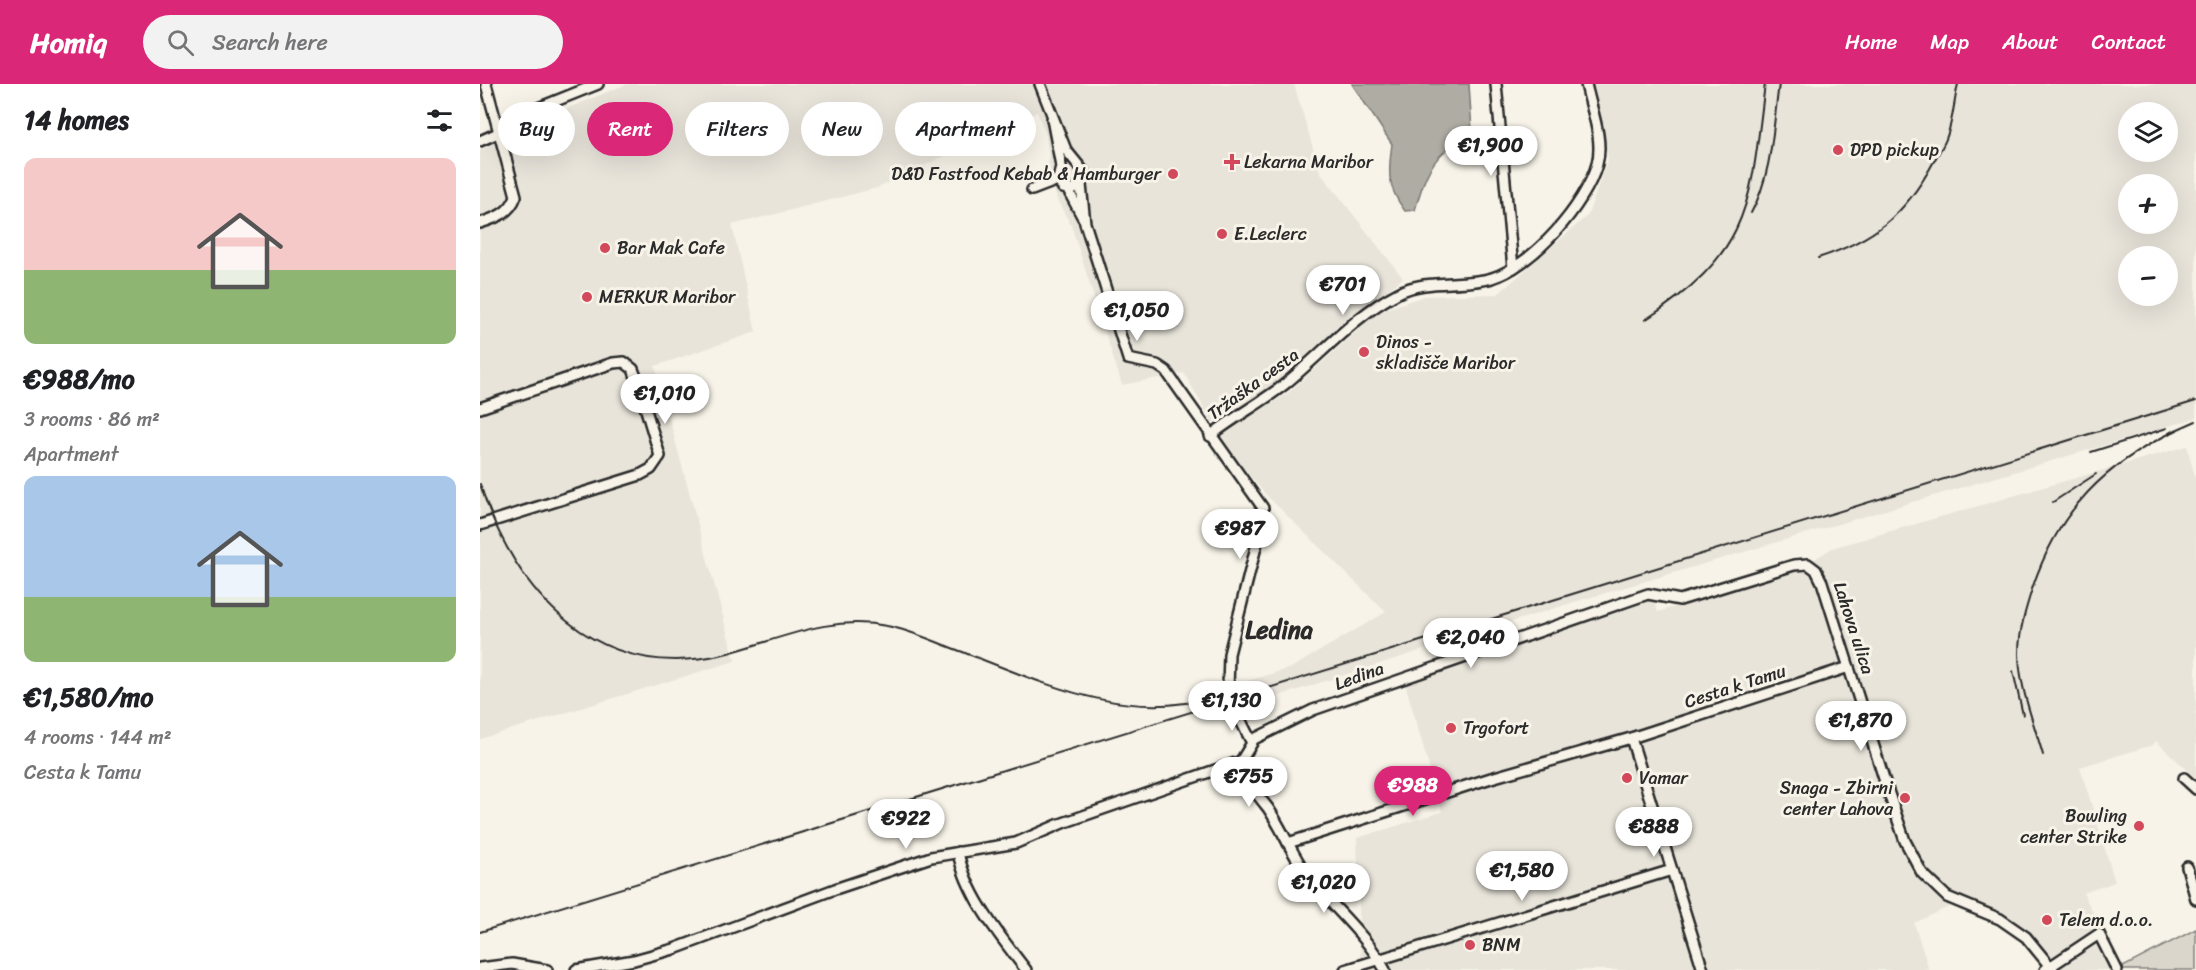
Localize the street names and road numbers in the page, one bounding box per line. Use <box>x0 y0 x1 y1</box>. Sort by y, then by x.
street label: Tržaška cesta <box>1200 339 1306 429</box>
street label: Lahova ulica <box>1824 578 1884 678</box>
street label: Ledina <box>1330 652 1388 700</box>
street label: Cesta k Tamu <box>1680 654 1790 718</box>

